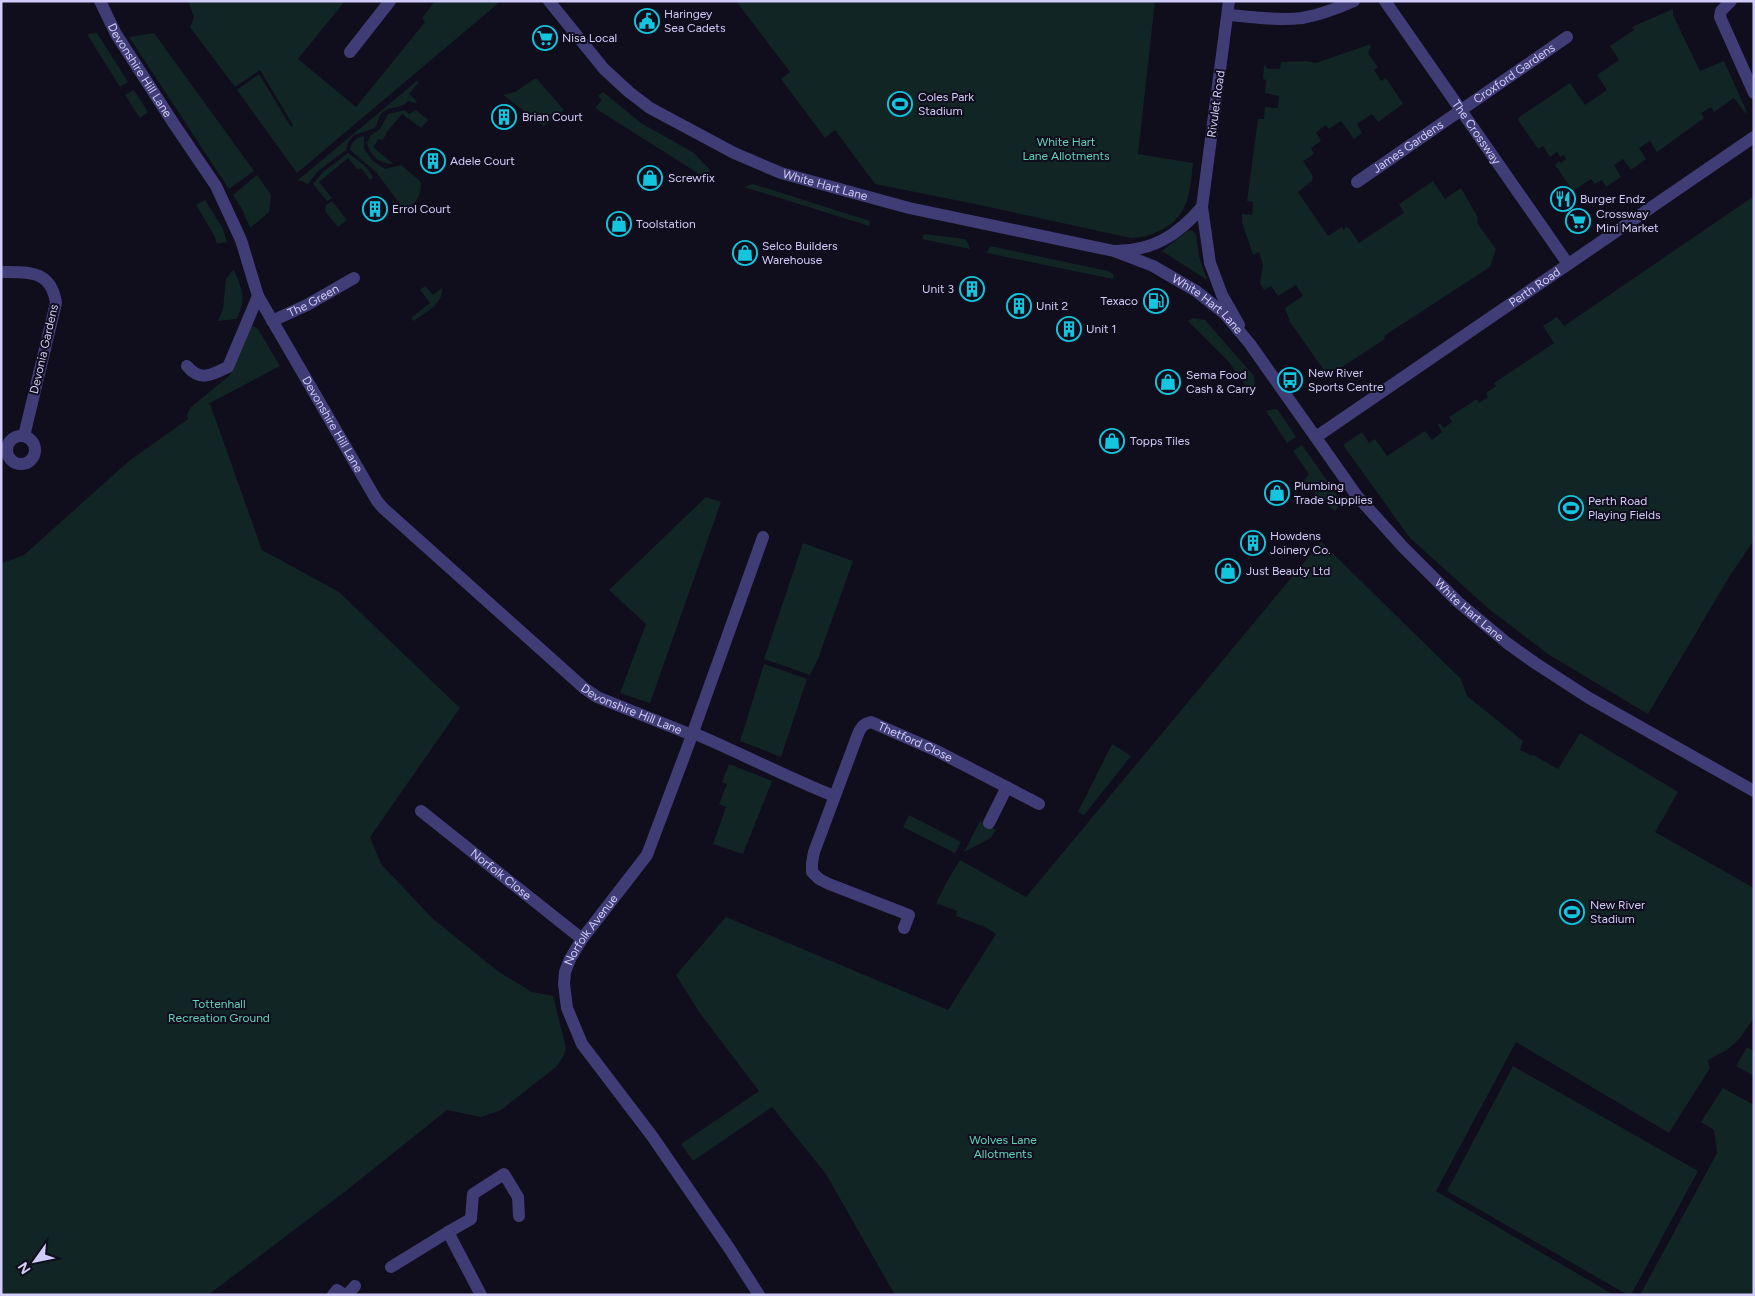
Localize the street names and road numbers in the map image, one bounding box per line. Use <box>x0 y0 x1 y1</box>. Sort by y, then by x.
street label: Devonshire Hill Lane <box>105 21 175 120</box>
street label: Croxford Gardens <box>1471 40 1558 107</box>
street label: Rivulet Road <box>1204 70 1228 138</box>
street label: The Crossway <box>1449 97 1504 168</box>
street label: James Gardens <box>1370 117 1446 176</box>
street label: White Hart Lane <box>781 167 870 203</box>
street label: Perth Road <box>1506 265 1563 310</box>
street label: White Hart Lane <box>1169 272 1246 337</box>
street label: The Green <box>286 281 341 320</box>
street label: Devonia Gardens <box>27 302 61 395</box>
street label: Devonshire Hill Lane <box>299 374 366 475</box>
street label: White Hart Lane <box>1432 576 1507 644</box>
street label: Devonshire Hill Lane <box>578 681 684 737</box>
street label: Thetford Close <box>876 719 955 765</box>
street label: Norfolk Close <box>468 846 534 903</box>
street label: Norfolk Avenue <box>561 892 621 967</box>

